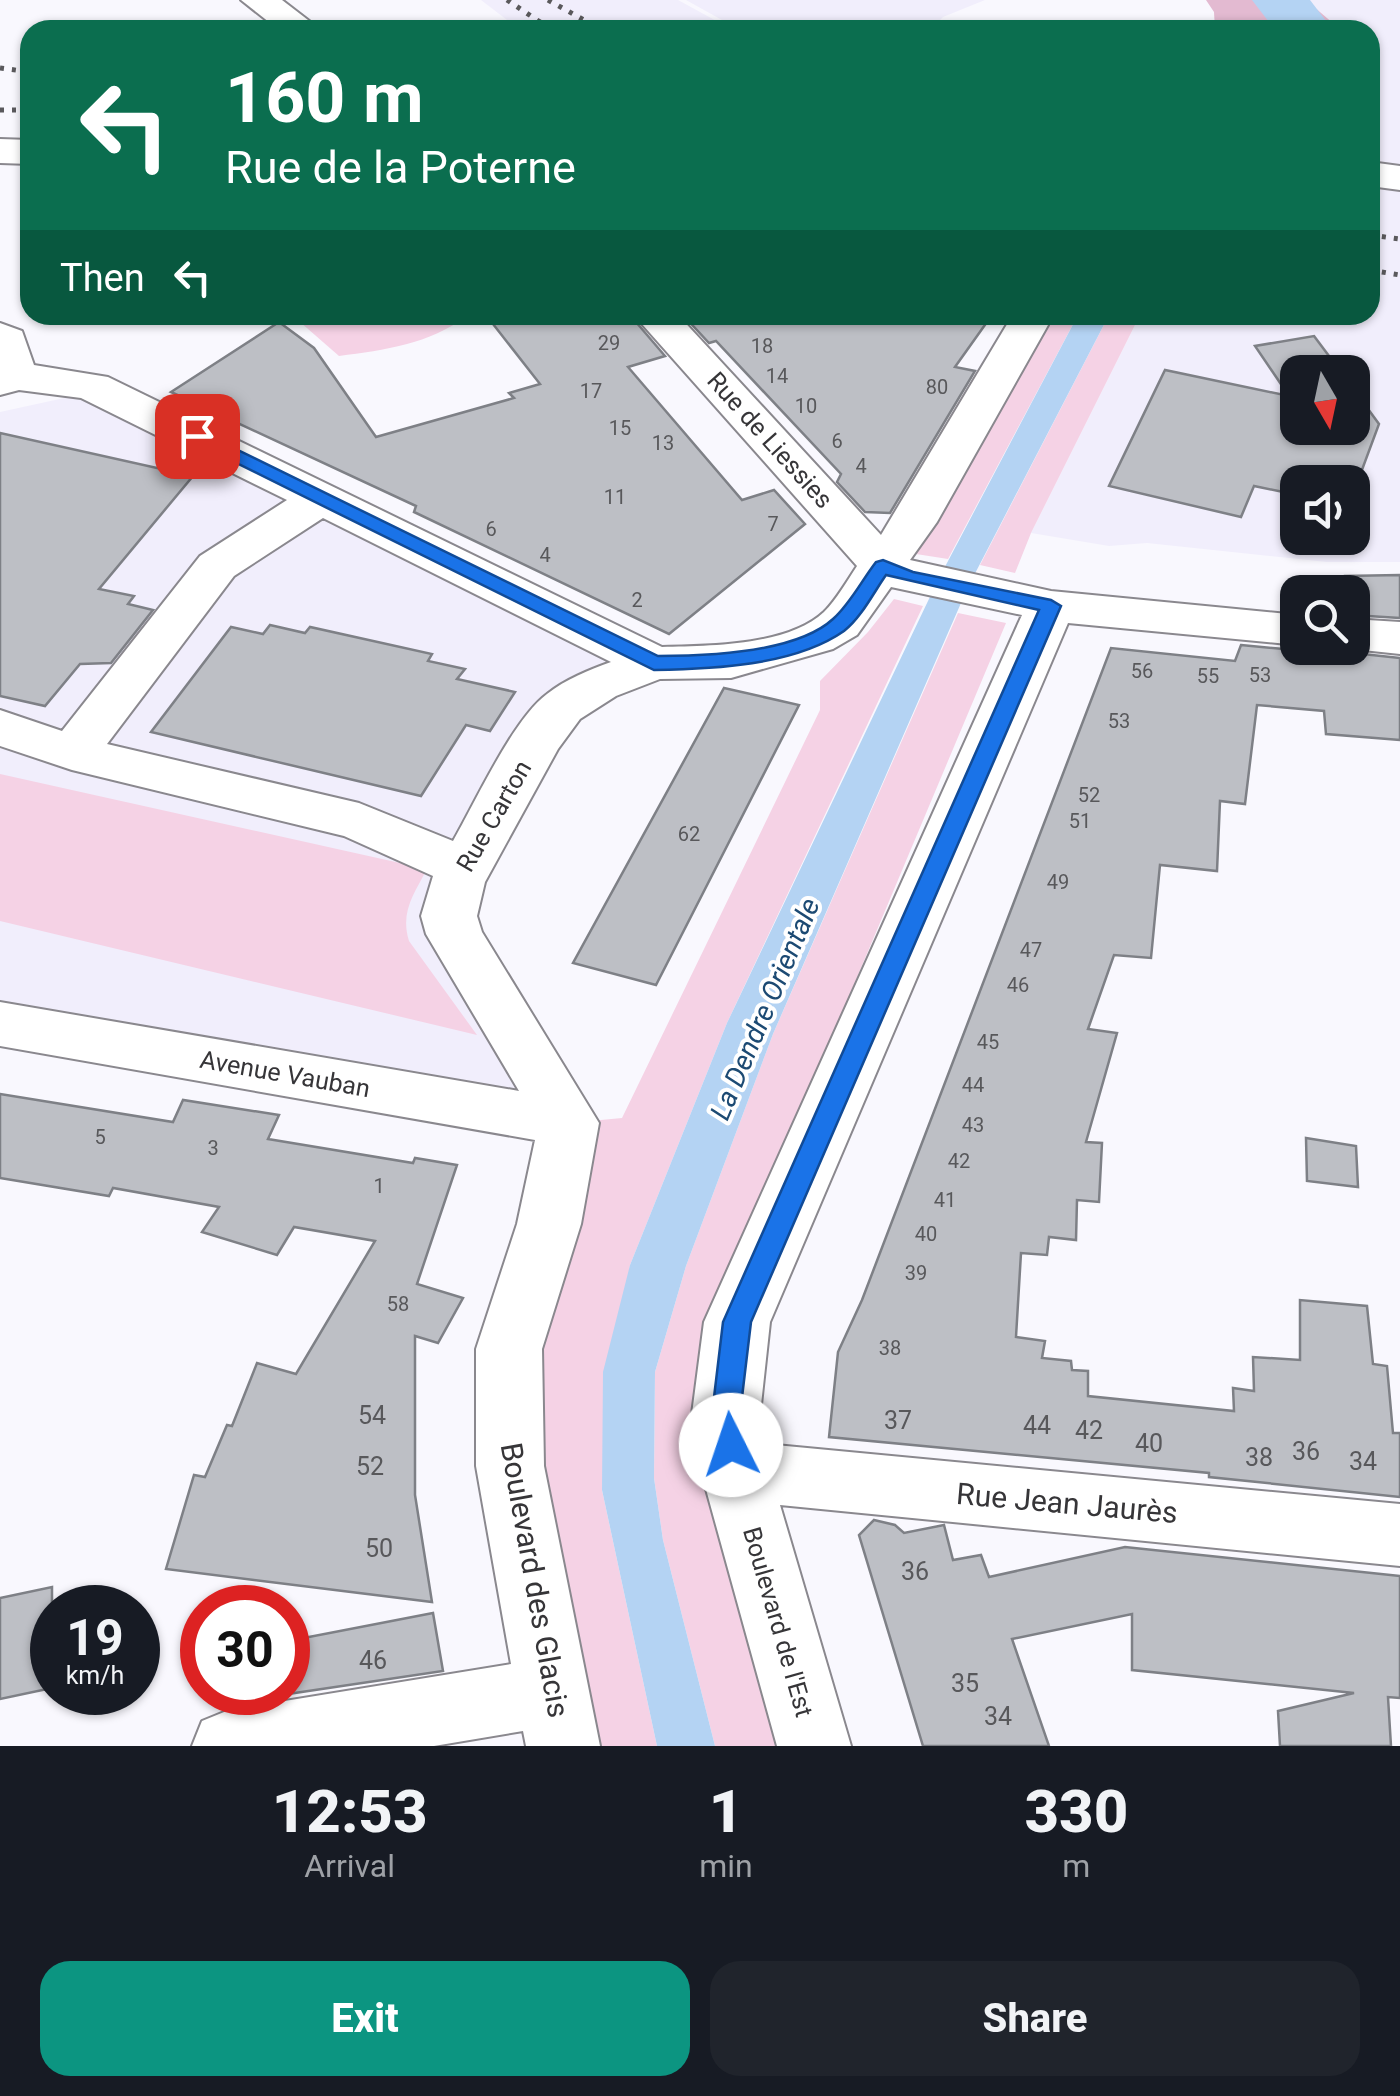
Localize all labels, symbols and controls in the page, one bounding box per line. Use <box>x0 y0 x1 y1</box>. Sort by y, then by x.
text: 160 m <box>225 57 424 139</box>
icon: left <box>60 60 190 190</box>
text: Rue de la Poterne <box>225 141 576 194</box>
icon: left <box>165 250 220 305</box>
text: Then <box>60 256 145 300</box>
house number: 29 <box>598 331 620 355</box>
house number: 18 <box>751 334 773 358</box>
north arrow <box>1280 355 1370 445</box>
map controls <box>1280 355 1370 665</box>
house number: 14 <box>766 364 788 388</box>
street label: Rue de Liessies <box>701 366 839 514</box>
house number: 80 <box>926 375 948 399</box>
house number: 17 <box>580 379 602 403</box>
pin <box>155 394 240 479</box>
house number: 10 <box>795 394 817 418</box>
icon: arrive <box>170 409 225 464</box>
house number: 15 <box>609 416 631 440</box>
house number: 6 <box>831 429 843 453</box>
house number: 13 <box>652 431 674 455</box>
house number: 4 <box>855 454 867 478</box>
button: sound <box>1280 465 1370 555</box>
house number: 11 <box>604 485 626 509</box>
house number: 7 <box>767 512 779 536</box>
house number: 6 <box>485 517 497 541</box>
house number: 4 <box>539 543 551 567</box>
button: search <box>1280 575 1370 665</box>
house number: 2 <box>631 588 643 612</box>
house number: 56 <box>1131 659 1153 683</box>
house number: 53 <box>1249 663 1271 687</box>
house number: 55 <box>1197 664 1219 688</box>
house number: 53 <box>1108 709 1130 733</box>
street label: Rue Carton <box>451 755 537 877</box>
house number: 52 <box>1078 783 1100 807</box>
house number: 51 <box>1069 809 1091 833</box>
house number: 62 <box>678 822 700 846</box>
house number: 49 <box>1047 870 1069 894</box>
water label: La Dendre Orientale <box>703 893 827 1125</box>
house number: 47 <box>1020 938 1042 962</box>
house number: 46 <box>1007 973 1029 997</box>
house number: 45 <box>977 1030 999 1054</box>
street label: Avenue Vauban <box>198 1045 372 1103</box>
house number: 44 <box>962 1073 984 1097</box>
house number: 43 <box>962 1113 984 1137</box>
house number: 5 <box>94 1125 106 1149</box>
house number: 3 <box>207 1136 219 1160</box>
house number: 42 <box>948 1149 970 1173</box>
house number: 1 <box>373 1174 385 1198</box>
house number: 41 <box>934 1188 956 1212</box>
house number: 40 <box>915 1222 937 1246</box>
house number: 39 <box>905 1261 927 1285</box>
house number: 58 <box>387 1292 409 1316</box>
house number: 38 <box>879 1336 901 1360</box>
position arrow <box>679 1393 783 1497</box>
house number: 54 <box>358 1401 386 1430</box>
house number: 37 <box>884 1406 912 1435</box>
house number: 44 <box>1023 1411 1051 1440</box>
house number: 42 <box>1075 1416 1103 1445</box>
house number: 40 <box>1135 1429 1163 1458</box>
house number: 36 <box>1292 1437 1320 1466</box>
street label: Boulevard des Glacis <box>494 1440 576 1720</box>
house number: 38 <box>1245 1443 1273 1472</box>
house number: 34 <box>1349 1447 1377 1476</box>
house number: 52 <box>356 1452 384 1481</box>
street label: Rue Jean Jaurès <box>955 1476 1179 1530</box>
street label: Boulevard de l'Est <box>737 1524 819 1720</box>
house number: 50 <box>365 1534 393 1563</box>
house number: 36 <box>901 1557 929 1586</box>
speed limit sign: 30 <box>180 1585 310 1715</box>
text: 19 <box>66 1609 124 1667</box>
house number: 46 <box>359 1646 387 1675</box>
text: km/h <box>66 1661 124 1690</box>
house number: 35 <box>951 1669 979 1698</box>
house number: 34 <box>984 1702 1012 1731</box>
text: 12:53 <box>272 1776 428 1847</box>
text: 1 <box>709 1776 743 1847</box>
text: 330 <box>1024 1776 1128 1847</box>
text: Arrival <box>304 1847 395 1885</box>
text: min <box>699 1847 753 1885</box>
text: m <box>1062 1847 1090 1885</box>
button: Exit <box>40 1961 690 2076</box>
button: Share <box>710 1961 1360 2076</box>

